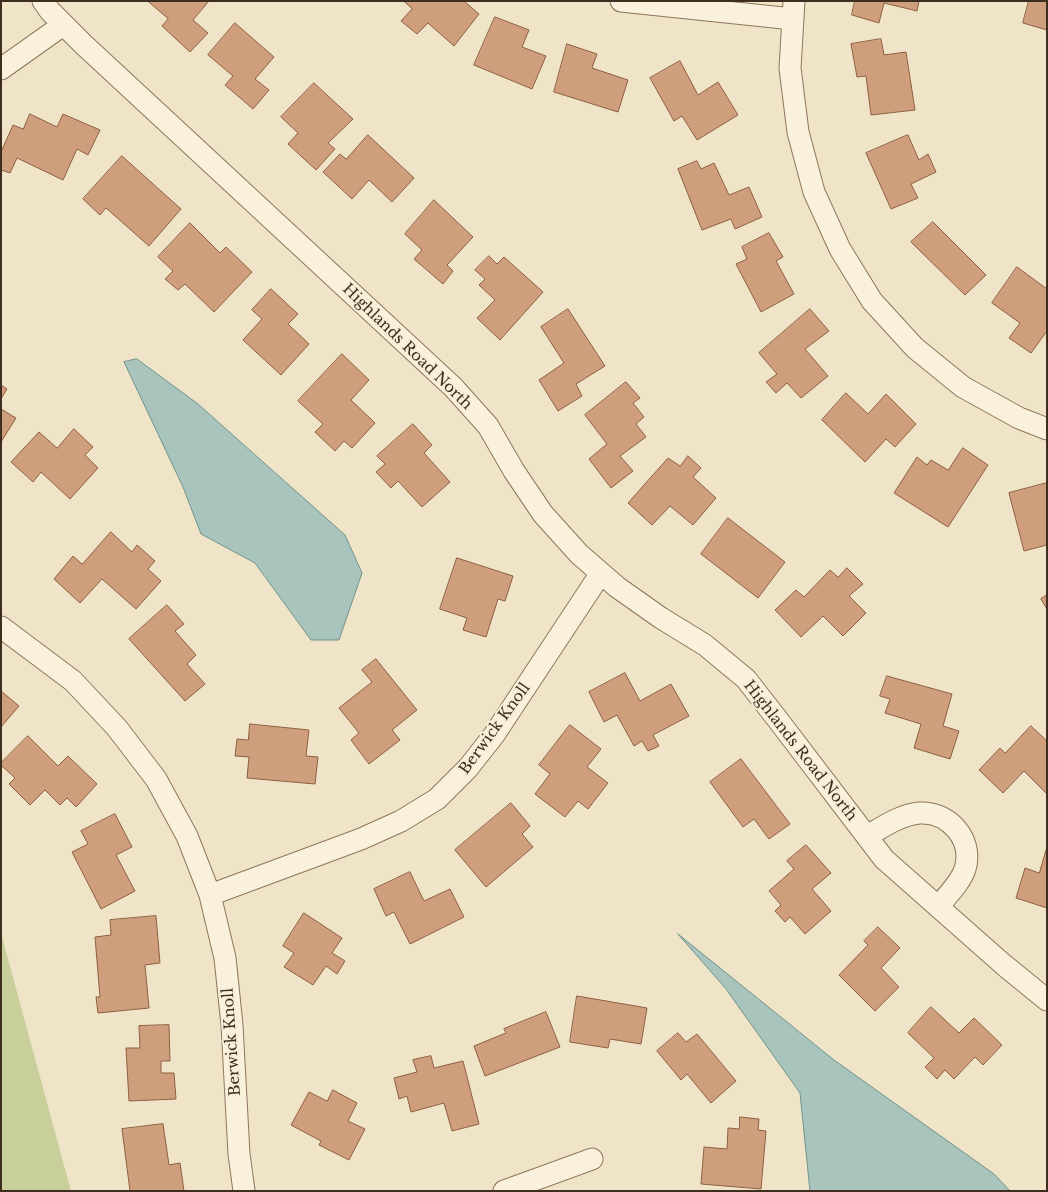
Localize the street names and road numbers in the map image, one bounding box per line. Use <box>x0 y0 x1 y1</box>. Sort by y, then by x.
street label: Highlands Road North <box>338 280 476 414</box>
street label: Highlands Road North <box>740 677 860 825</box>
street label: Berwick Knoll <box>456 680 534 778</box>
street label: Berwick Knoll <box>219 987 245 1097</box>

